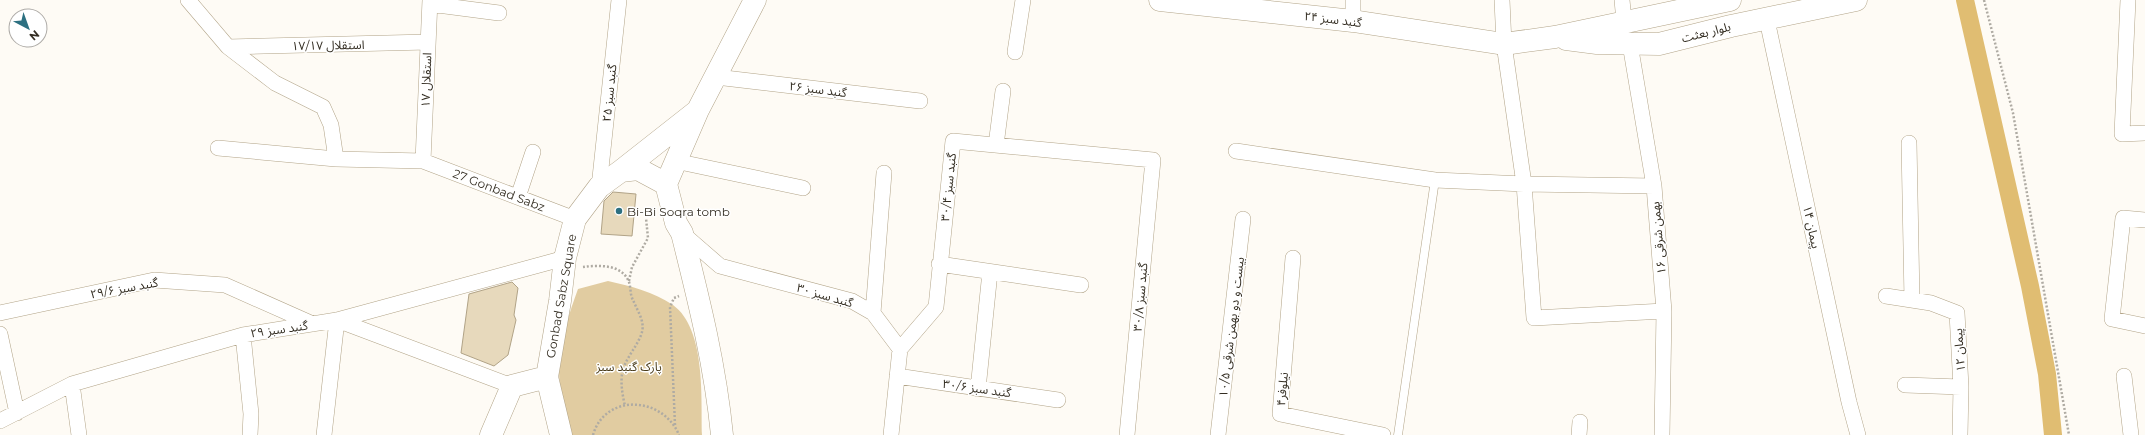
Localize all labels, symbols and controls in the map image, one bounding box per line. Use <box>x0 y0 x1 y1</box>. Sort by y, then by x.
north arrow <box>8 8 48 48</box>
street label: گنبد سبز ۲۴ <box>1303 8 1364 30</box>
street label: بلوار بعثت <box>1680 19 1732 45</box>
text: N <box>27 27 43 44</box>
street label: استقلال ۱۷/۱۷ <box>291 37 365 53</box>
street label: استقلال ۱۷ <box>418 52 434 108</box>
street label: گنبد سبز ۲۵ <box>599 62 620 123</box>
street label: گنبد سبز ۲۶ <box>788 78 849 100</box>
street label: گنبد سبز ۳۰/۴ <box>937 151 959 222</box>
street label: 27 Gonbad Sabz <box>451 166 547 214</box>
street label: بهمن شرقی ۱۶ <box>1647 201 1669 275</box>
place label: Bi-Bi Soqra tomb <box>627 204 730 219</box>
street label: پیمان ۱۴ <box>1799 204 1824 250</box>
marker: Bi-Bi Soqra tomb <box>614 206 624 216</box>
street label: Gonbad Sabz Square <box>543 233 579 359</box>
street label: بیست و دو بهمن شرقی ۱۰/۵ <box>1215 256 1247 398</box>
street label: گنبد سبز ۳۰/۸ <box>1130 261 1151 332</box>
street label: گنبد سبز ۲۹/۶ <box>89 274 160 301</box>
street label: گنبد سبز ۳۰ <box>795 280 856 311</box>
street label: گنبد سبز ۲۹ <box>249 317 310 340</box>
street label: پیمان ۱۲ <box>1950 328 1969 372</box>
park label: پارک گنبد سبز <box>595 359 662 375</box>
street label: نیلوفر۴ <box>1273 371 1291 407</box>
street label: گنبد سبز ۳۰/۶ <box>942 376 1013 400</box>

